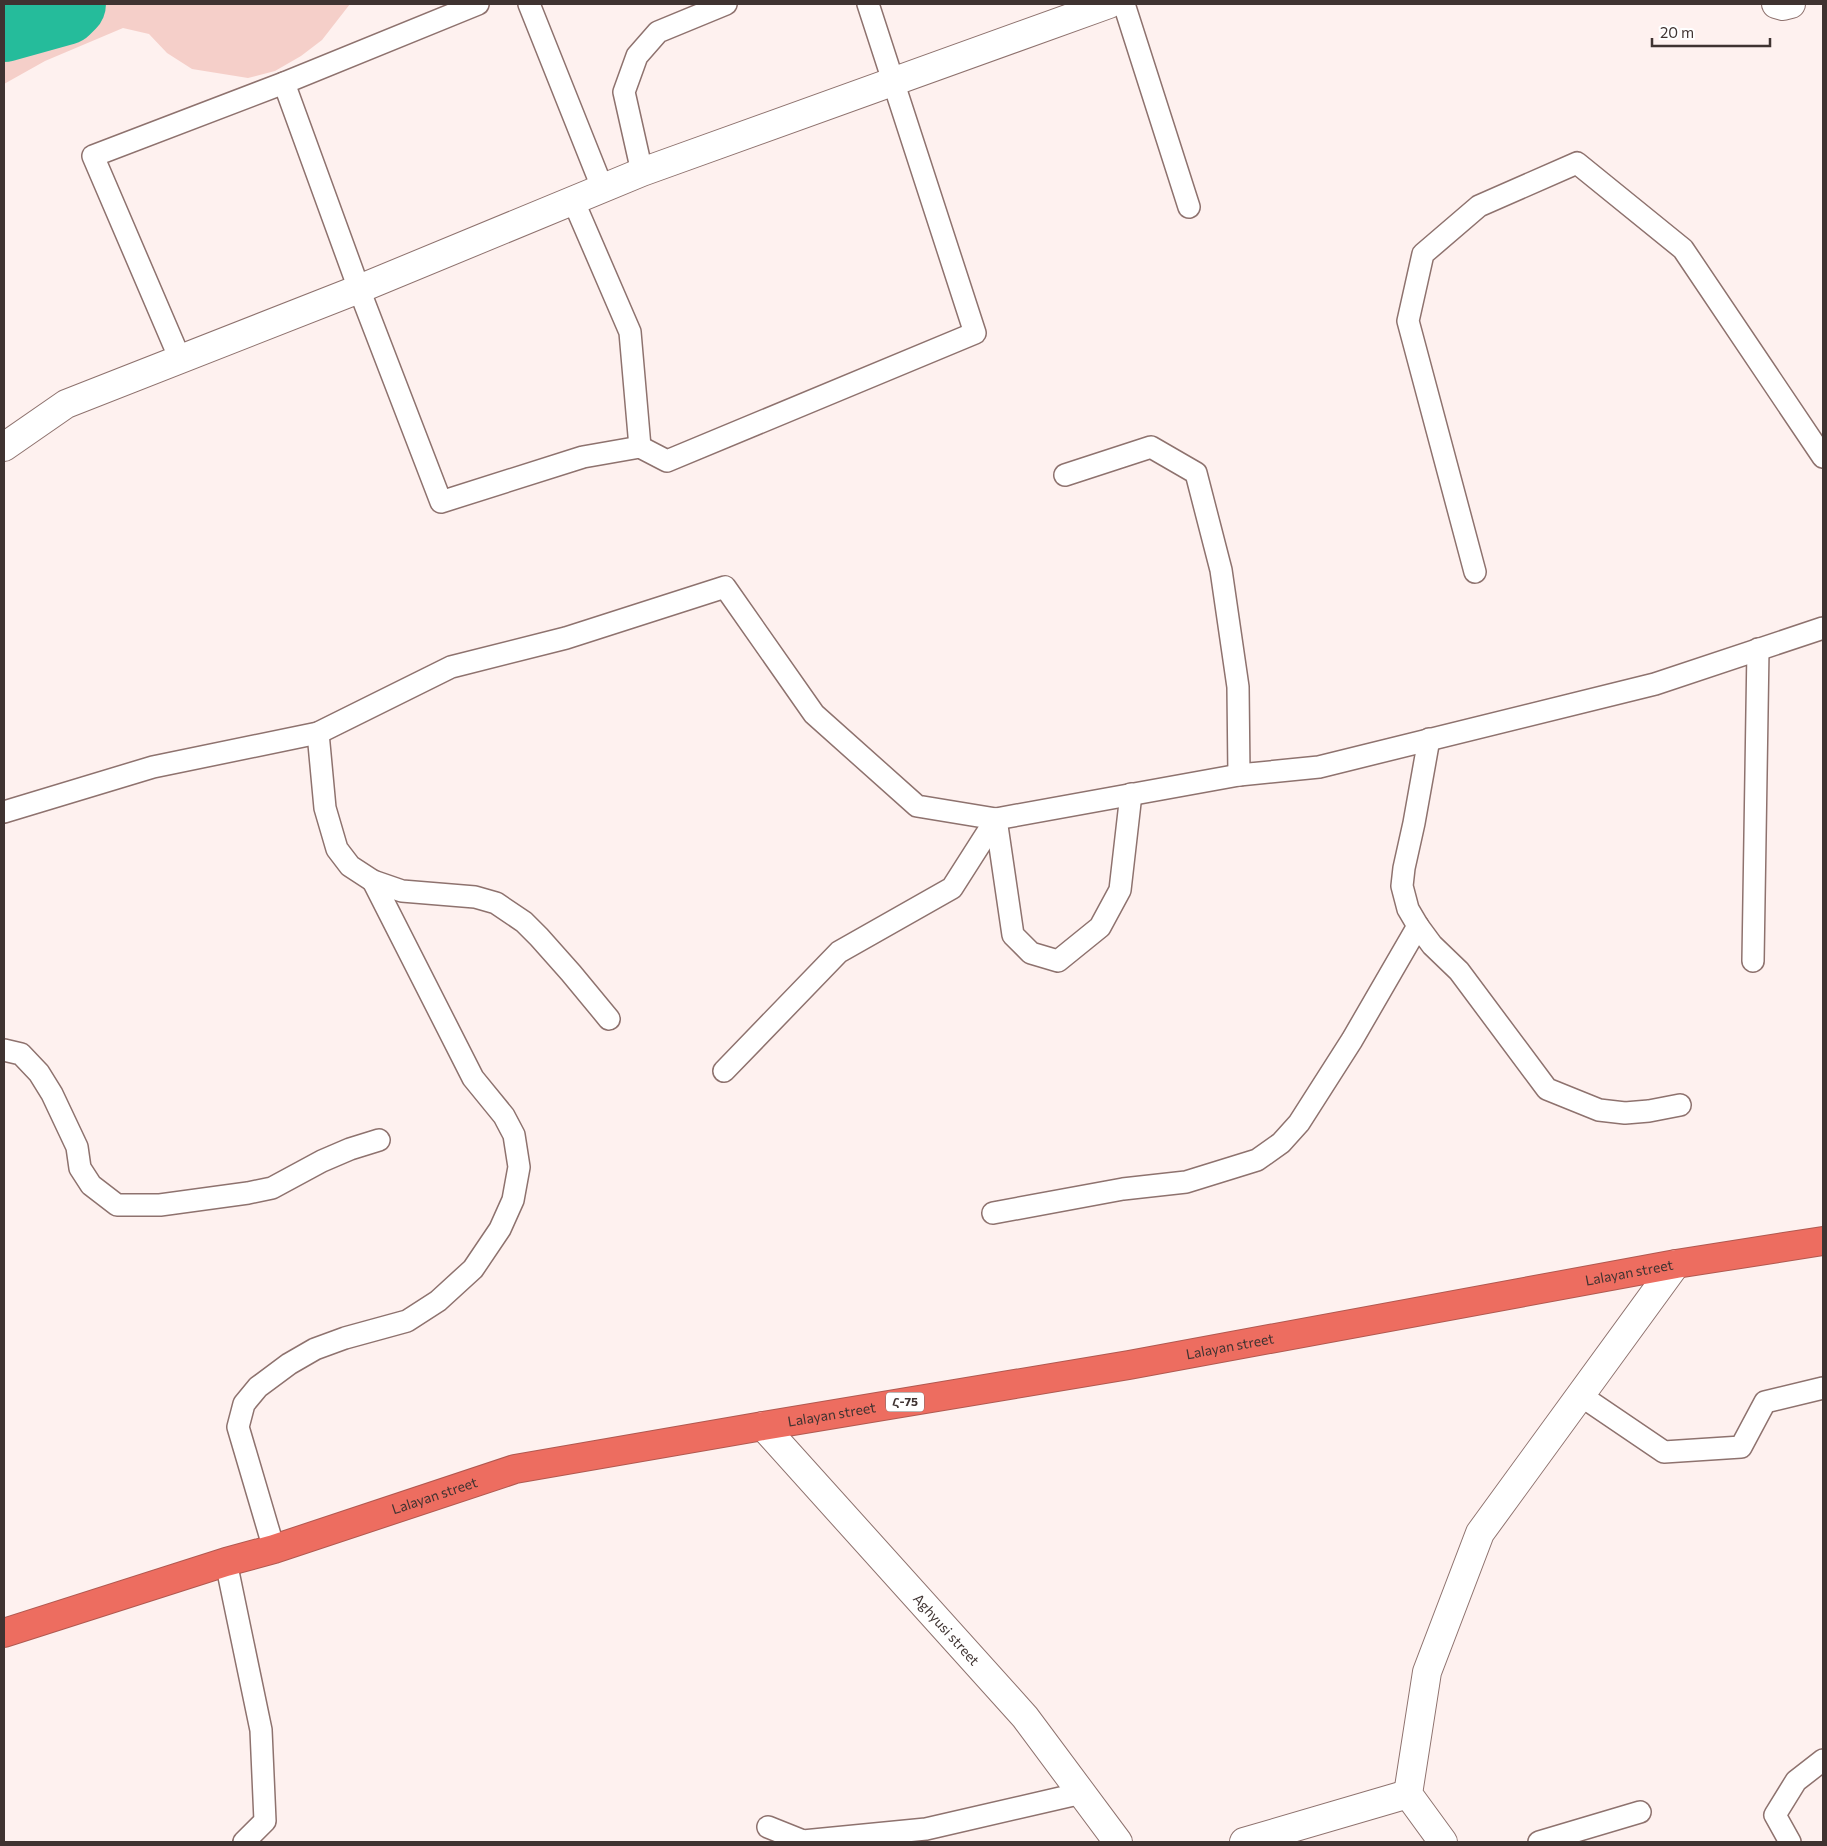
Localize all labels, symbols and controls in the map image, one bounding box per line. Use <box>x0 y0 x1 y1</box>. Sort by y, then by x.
scale bar <box>1652 15 1770 47</box>
text: 20 m <box>1660 23 1694 41</box>
street label: Lalayan street <box>1584 1256 1675 1289</box>
street label: Lalayan street <box>1184 1329 1275 1362</box>
road number: Հ-75 <box>886 1392 924 1411</box>
street label: Lalayan street <box>786 1398 877 1430</box>
street label: Lalayan street <box>389 1473 480 1517</box>
street label: Aghyusi street <box>910 1590 983 1669</box>

